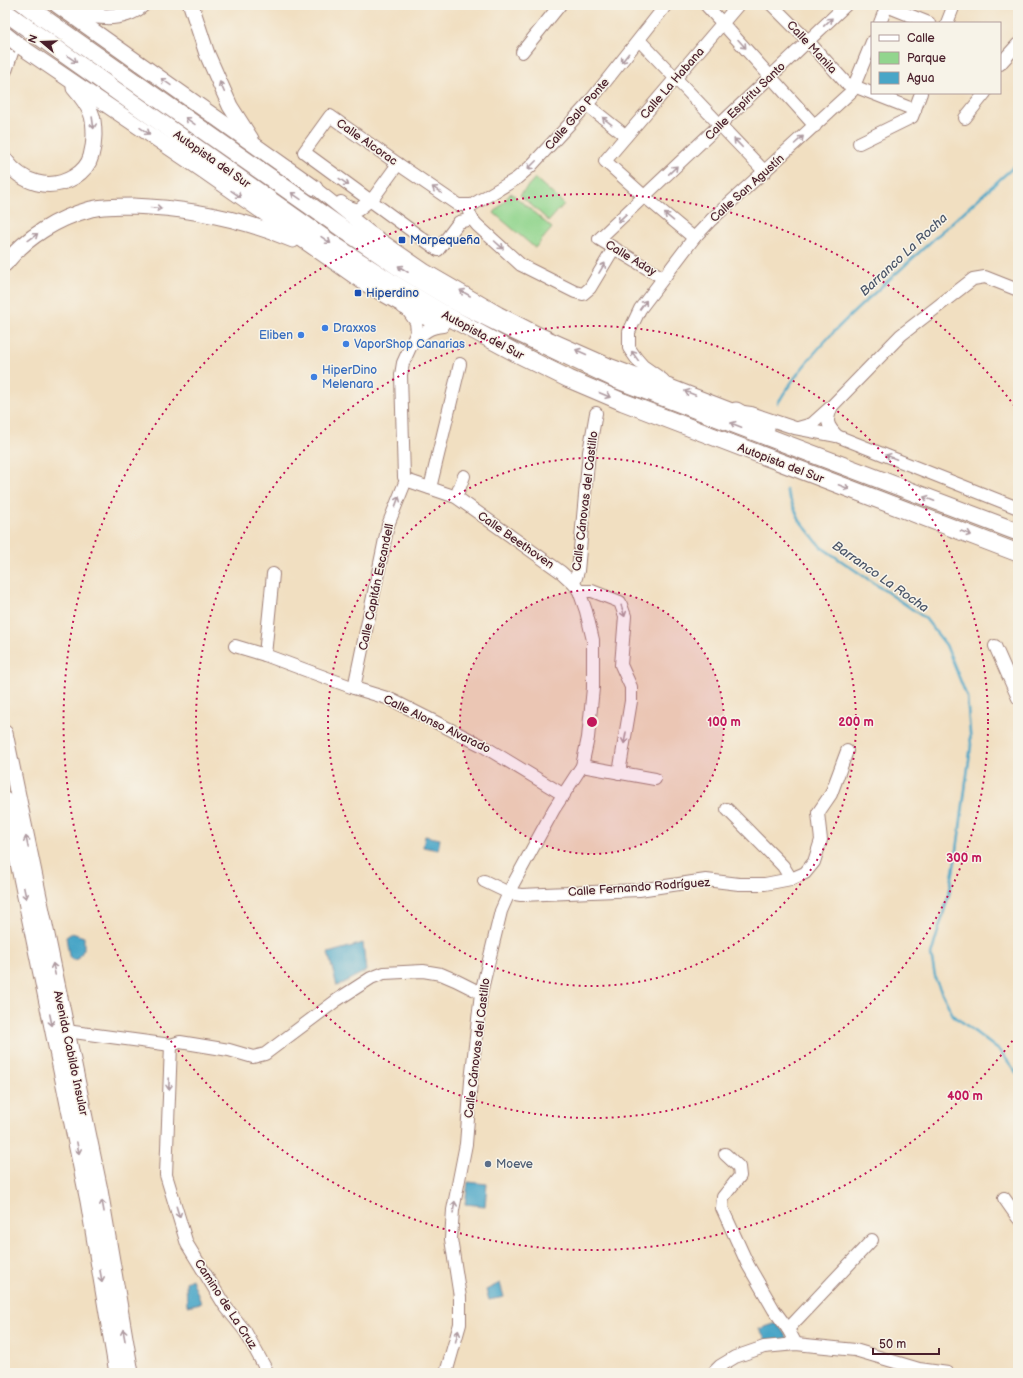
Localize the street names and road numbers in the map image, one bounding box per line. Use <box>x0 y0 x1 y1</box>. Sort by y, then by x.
street label: Calle Manila <box>783 18 840 77</box>
street label: Calle La Habana <box>637 44 708 122</box>
street label: Calle Espíritu Santo <box>702 59 789 144</box>
street label: Calle Galo Ponte <box>542 75 613 153</box>
street label: Calle Alcorac <box>333 116 400 169</box>
street label: Autopista del Sur <box>170 127 254 192</box>
street label: Calle San Agustín <box>707 151 788 226</box>
street label: Calle Aday <box>602 237 660 280</box>
street label: Autopista del Sur <box>439 307 527 364</box>
street label: Calle Cánovas del Castillo <box>569 430 602 572</box>
street label: Autopista del Sur <box>736 440 827 487</box>
street label: Calle Beethoven <box>475 508 557 572</box>
street label: Calle Capitán Escandell <box>356 522 397 652</box>
street label: Calle Alonso Alvarado <box>381 692 493 757</box>
street label: Calle Fernando Rodríguez <box>568 875 711 900</box>
street label: Calle Cánovas del Castillo <box>461 977 494 1119</box>
street label: Avenida Cabildo Insular <box>50 989 91 1118</box>
street label: Camino de La Cruz <box>191 1257 260 1352</box>

